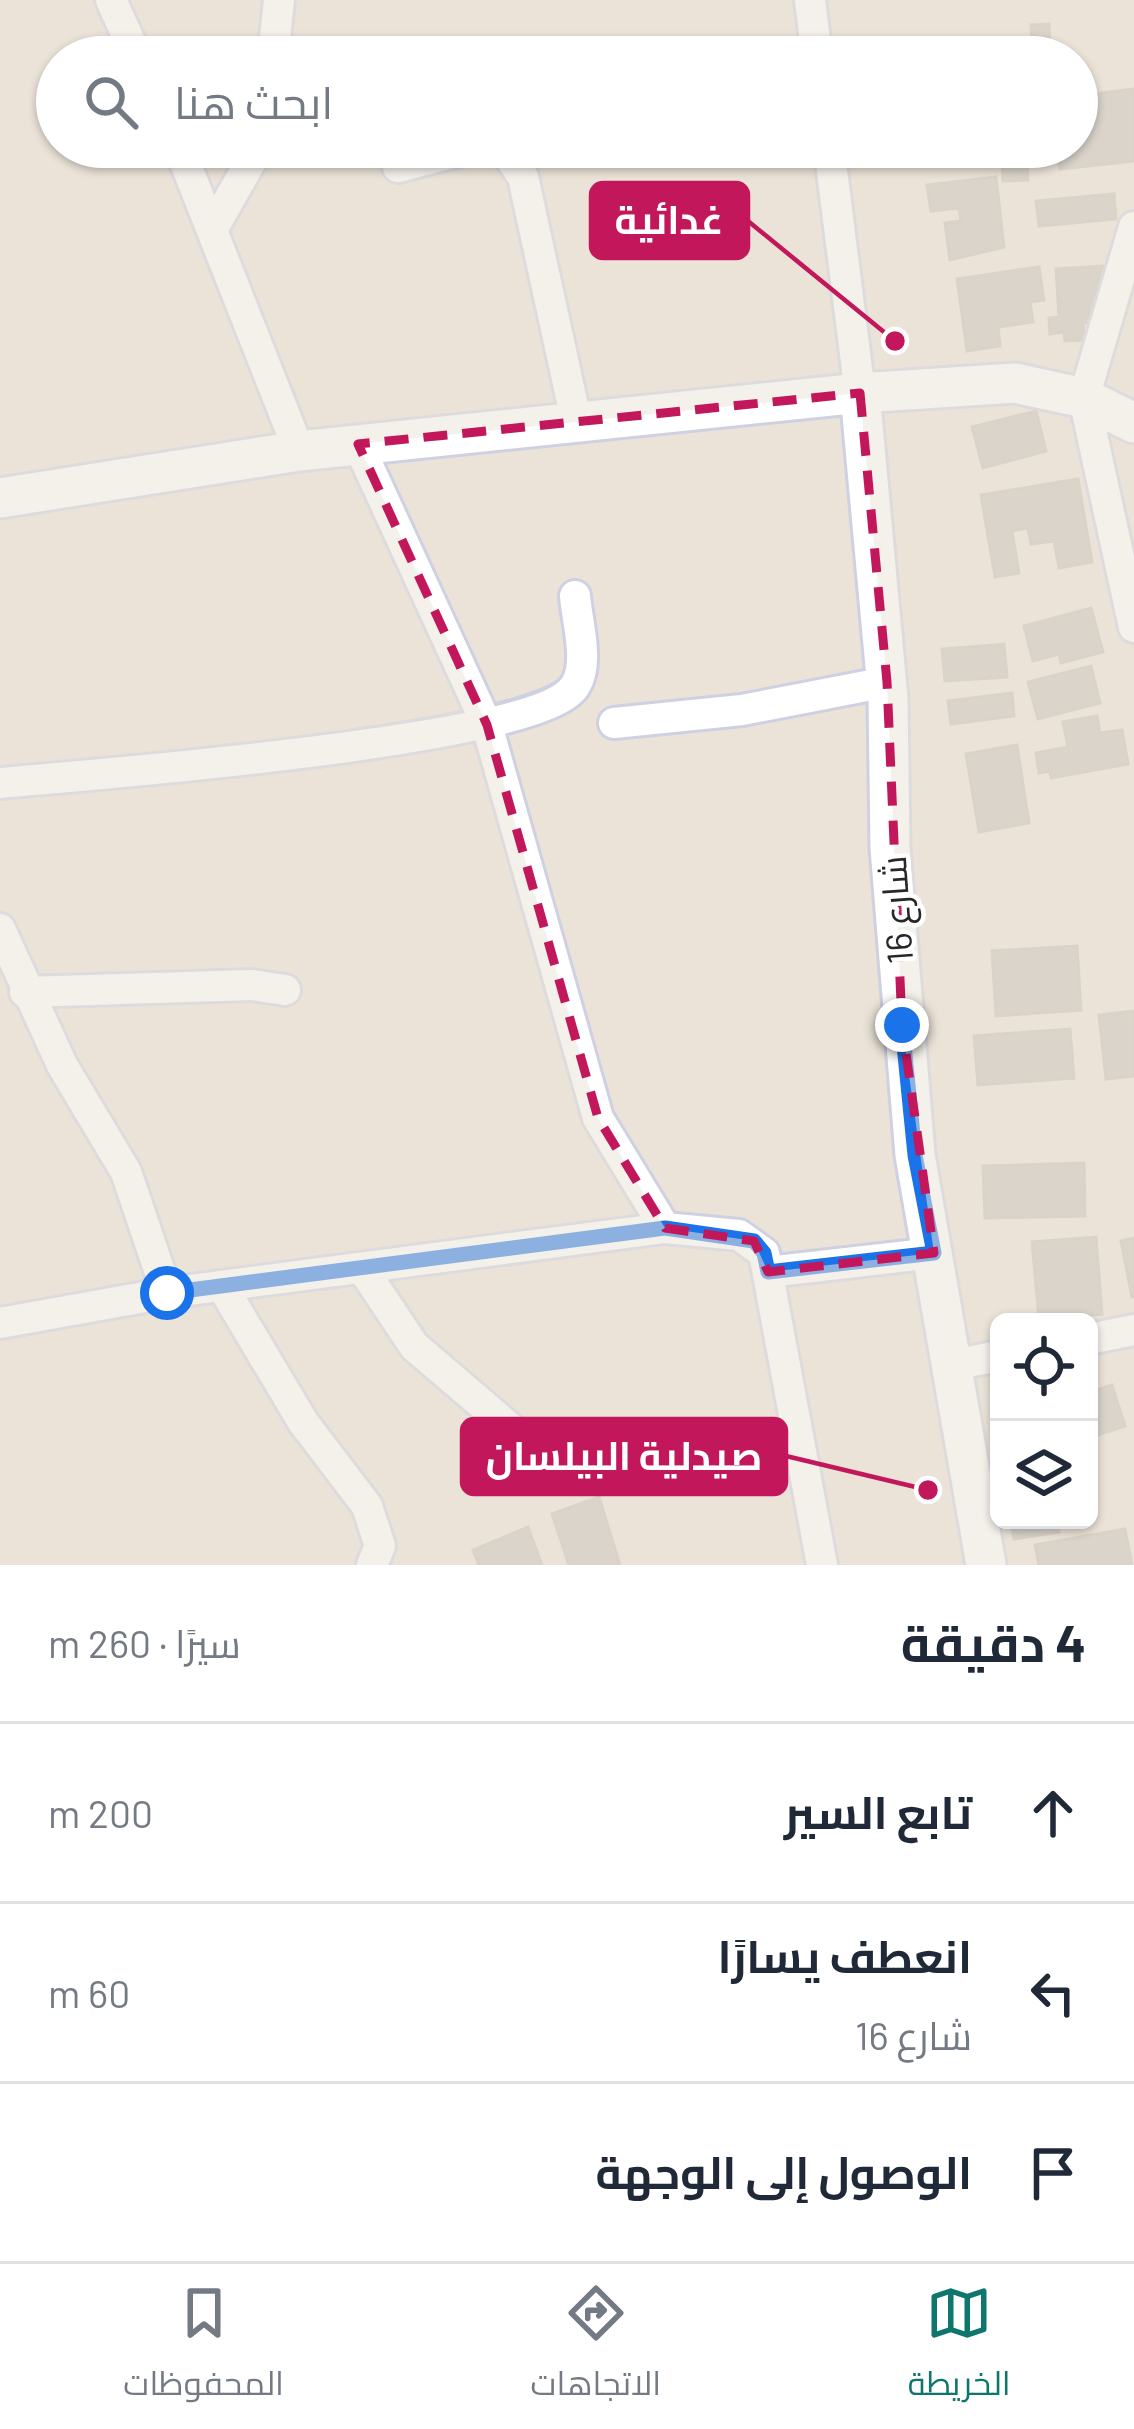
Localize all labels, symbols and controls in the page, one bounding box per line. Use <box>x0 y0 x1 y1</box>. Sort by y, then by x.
search box <box>36 36 1098 168</box>
icon: search <box>78 69 144 135</box>
text: ابحث هنا <box>174 74 333 128</box>
callout: غدائية <box>591 183 748 258</box>
text: غدائية <box>615 195 723 243</box>
street label: شارع 16 <box>870 854 925 965</box>
route end <box>875 998 929 1052</box>
route start <box>140 1266 194 1320</box>
map controls <box>990 1313 1098 1529</box>
button: locate <box>990 1313 1098 1421</box>
callout: صيدلية البيلسان <box>462 1419 786 1494</box>
button: layers <box>990 1421 1098 1529</box>
text: صيدلية البيلسان <box>486 1431 762 1480</box>
text: 4 دقيقة <box>901 1611 1086 1672</box>
text: سيرًا · 260 m <box>48 1619 241 1666</box>
icon: ahead <box>1020 1780 1086 1846</box>
text: تابع السير <box>784 1784 972 1838</box>
text: 200 m <box>48 1789 153 1836</box>
text: انعطف يسارًا <box>718 1928 972 1982</box>
icon: left <box>1020 1960 1086 2026</box>
text: 60 m <box>48 1969 130 2016</box>
text: شارع 16 <box>855 2011 972 2058</box>
icon: arrive <box>1020 2140 1086 2206</box>
text: الوصول إلى الوجهة <box>595 2144 972 2198</box>
tab: المحفوظات <box>123 2280 284 2414</box>
tab: الاتجاهات <box>531 2280 661 2414</box>
tab: الخريطة <box>908 2280 1011 2414</box>

